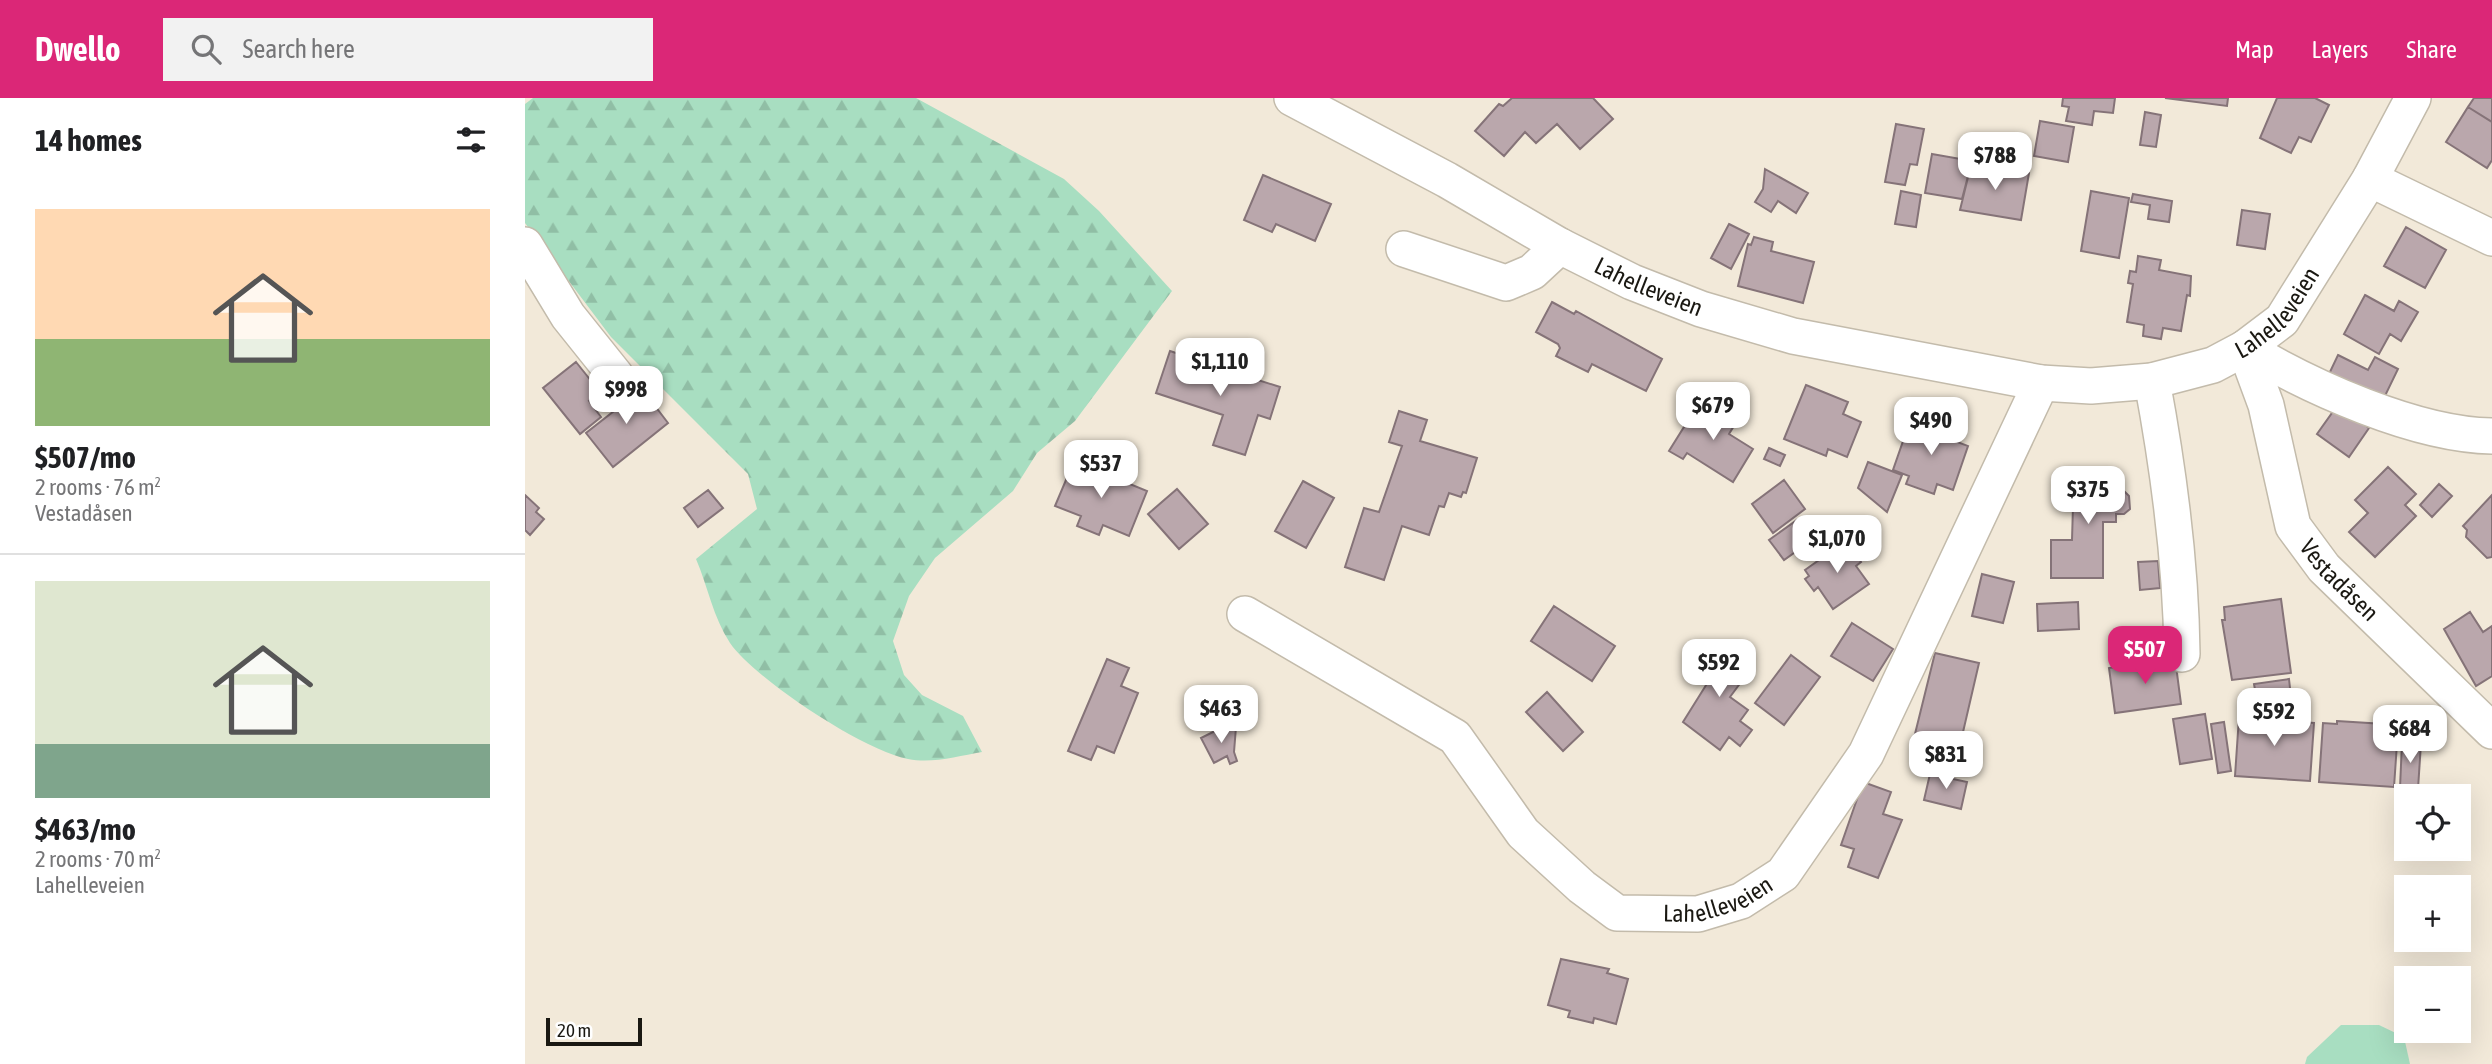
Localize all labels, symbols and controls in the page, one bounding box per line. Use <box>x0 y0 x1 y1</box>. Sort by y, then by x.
search box <box>163 18 653 81</box>
text: Dwello <box>35 30 121 68</box>
icon: search <box>187 30 225 68</box>
text: Search here <box>243 34 355 64</box>
text: Map <box>2235 36 2274 63</box>
text: Layers <box>2312 36 2368 63</box>
text: Share <box>2406 36 2457 63</box>
icon: filters <box>452 121 490 159</box>
text: 14 homes <box>35 123 142 157</box>
pin: $788 <box>1954 132 2036 192</box>
text: $788 <box>1974 142 2016 168</box>
street label: Lahelleveien <box>1590 252 1707 321</box>
icon: home <box>200 255 326 381</box>
street label: Lahelleveien <box>2230 262 2324 364</box>
pin: $1,110 <box>1163 338 1277 398</box>
text: $1,110 <box>1192 348 1249 374</box>
pin: $998 <box>585 366 667 426</box>
text: $998 <box>605 376 647 402</box>
pin: $679 <box>1672 382 1754 442</box>
text: $679 <box>1692 392 1734 418</box>
pin: $490 <box>1890 398 1972 457</box>
text: $490 <box>1910 407 1952 433</box>
text: $507/mo <box>35 440 136 474</box>
pin: $537 <box>1060 440 1142 500</box>
text: $537 <box>1080 450 1122 476</box>
pin: $375 <box>2047 466 2129 526</box>
text: 2 rooms · 76 m² <box>35 474 161 500</box>
text: $375 <box>2067 476 2109 502</box>
text: Vestadåsen <box>35 500 133 526</box>
pin: $1,070 <box>1780 516 1894 575</box>
text: $1,070 <box>1809 525 1866 551</box>
street label: Vestadåsen <box>2295 534 2384 626</box>
pin: $507 <box>2104 626 2186 686</box>
icon: home <box>200 627 326 753</box>
text: $507 <box>2124 636 2166 662</box>
pin: $592 <box>1678 640 1760 699</box>
text: $592 <box>1698 649 1740 675</box>
pin: $463 <box>1180 686 1262 745</box>
pin: $592 <box>2233 688 2315 748</box>
text: $463 <box>1200 695 1242 721</box>
text: $592 <box>2253 698 2295 724</box>
pin: $684 <box>2369 706 2451 765</box>
text: $684 <box>2389 715 2431 741</box>
pin: $831 <box>1905 732 1987 791</box>
text: $831 <box>1925 741 1967 767</box>
map controls <box>2394 784 2471 1043</box>
button: locate <box>2394 784 2471 861</box>
text: $463/mo <box>35 812 136 846</box>
text: 2 rooms · 70 m² <box>35 846 161 872</box>
street label: Lahelleveien <box>1663 870 1777 927</box>
text: Lahelleveien <box>35 872 145 898</box>
button: + <box>2394 875 2471 952</box>
button: − <box>2394 966 2471 1043</box>
scale bar <box>546 1015 642 1047</box>
text: 20 m <box>557 1019 591 1041</box>

